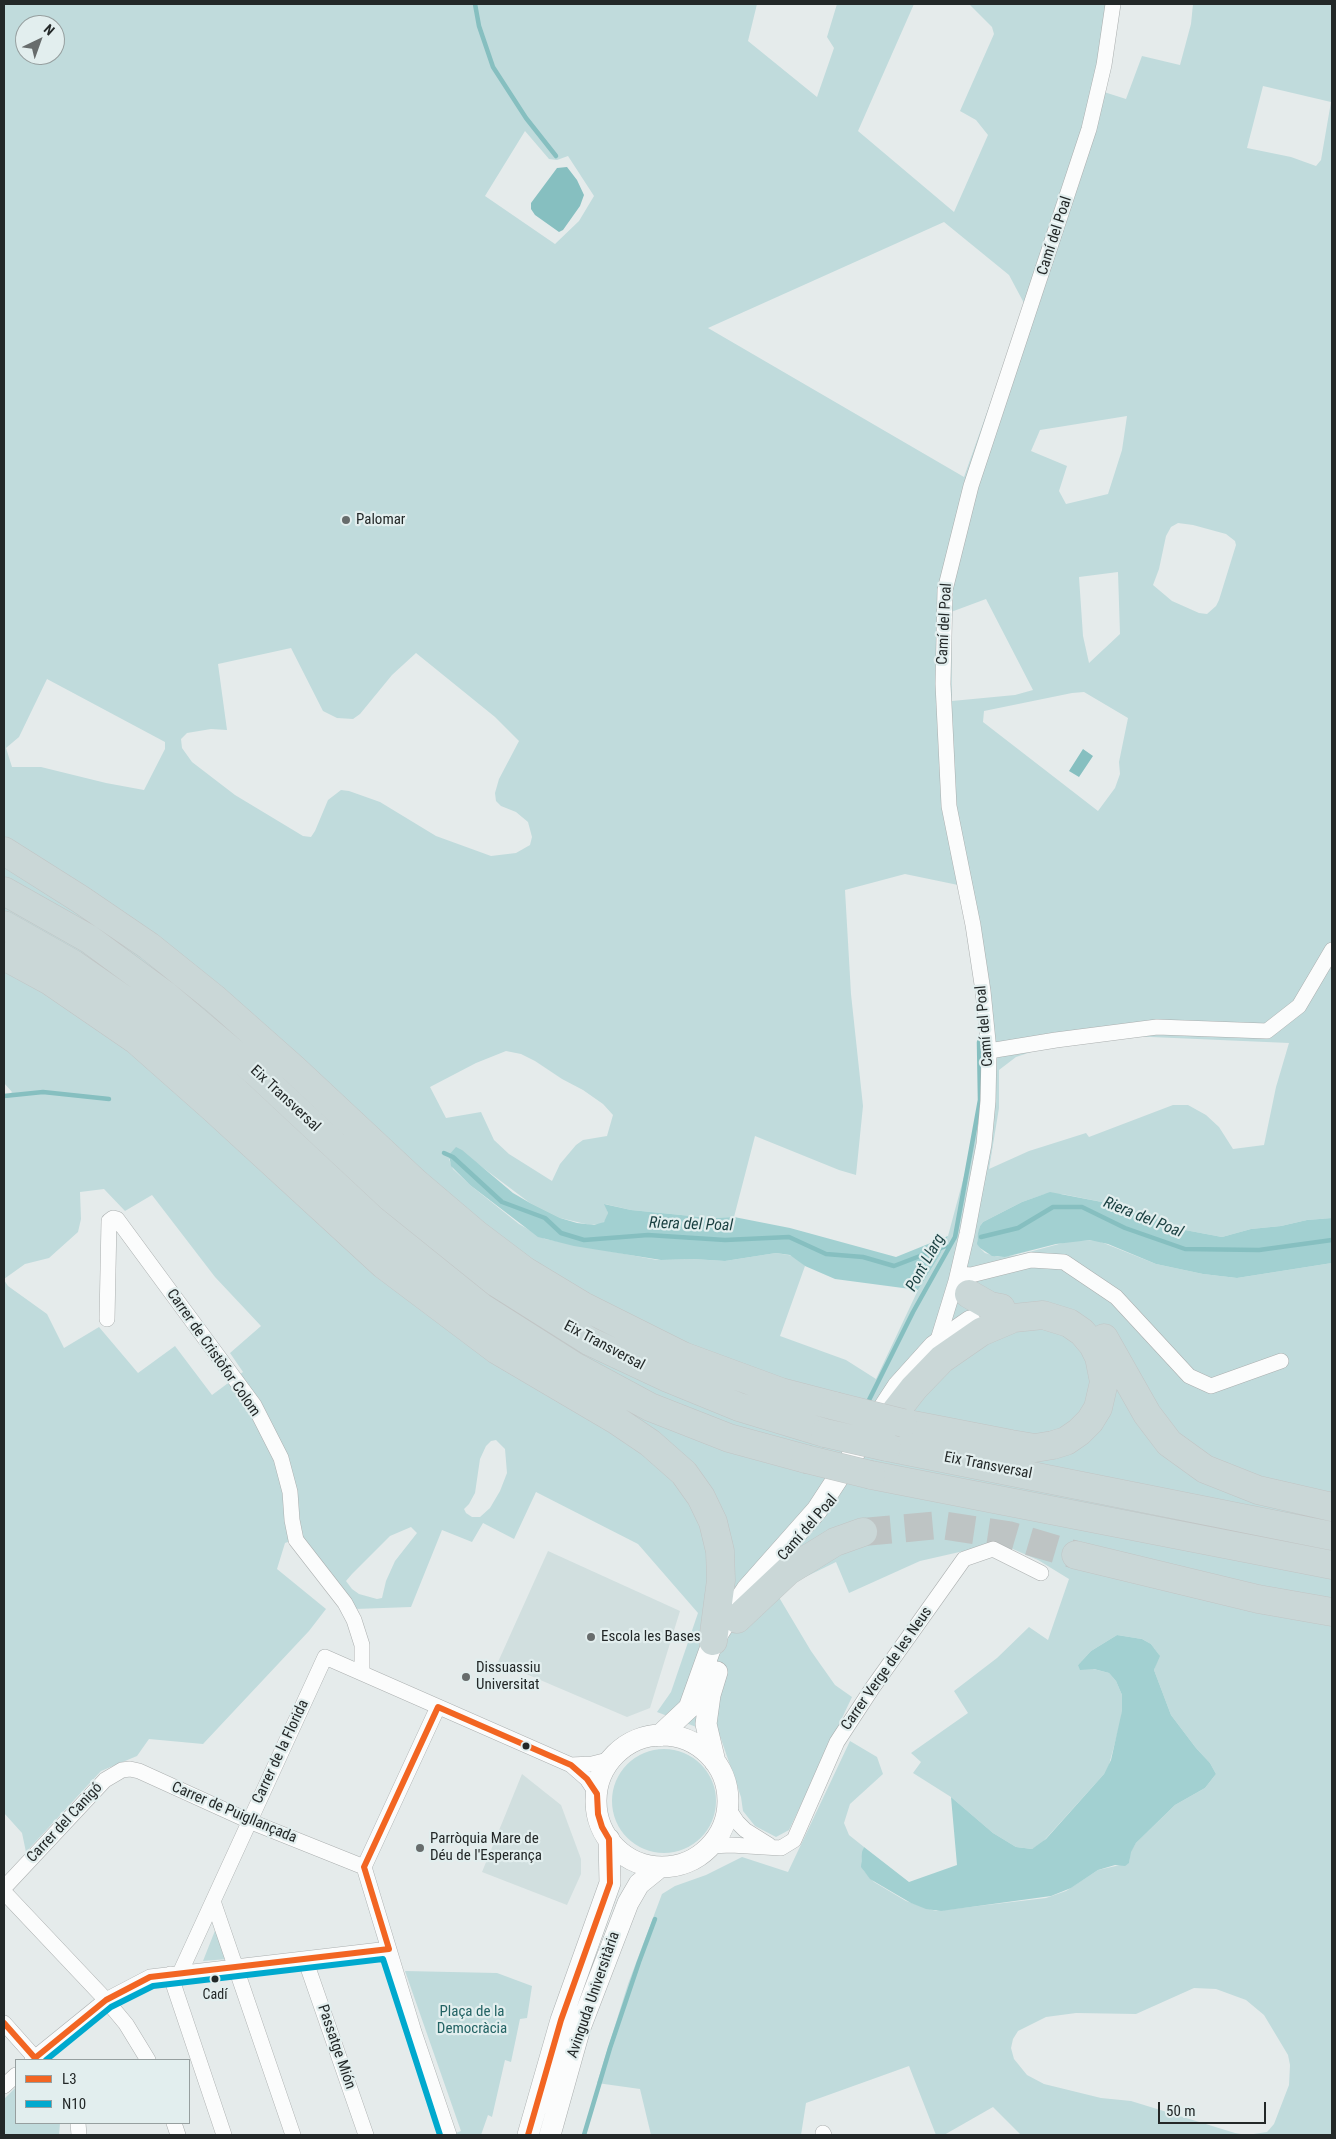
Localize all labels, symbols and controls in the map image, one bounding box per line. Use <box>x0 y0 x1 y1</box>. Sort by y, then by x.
north arrow <box>15 15 65 65</box>
text: N <box>41 21 58 38</box>
street label: Camí del Poal <box>1034 194 1076 278</box>
place label: Palomar <box>356 511 405 529</box>
marker: Palomar <box>340 514 352 526</box>
street label: Camí del Poal <box>934 583 956 665</box>
street label: Camí del Poal <box>972 985 998 1067</box>
street label: Eix Transversal <box>246 1062 324 1136</box>
water label: Riera del Poal <box>1100 1193 1186 1243</box>
water label: Riera del Poal <box>649 1214 733 1236</box>
water label: Pont Llarg <box>902 1231 950 1295</box>
street label: Carrer de Cristòfor Colom <box>162 1286 264 1420</box>
street label: Eix Transversal <box>560 1317 648 1375</box>
street label: Eix Transversal <box>943 1449 1033 1483</box>
street label: Camí del Poal <box>774 1491 842 1565</box>
street label: Carrer Verge de les Neus <box>838 1604 936 1734</box>
place label: Escola les Bases <box>601 1628 701 1646</box>
marker: Escola les Bases <box>585 1631 597 1643</box>
place label: Dissuassiu Universitat <box>476 1659 540 1694</box>
marker: Dissuassiu Universitat <box>460 1671 472 1683</box>
street label: Carrer de la Florida <box>249 1697 313 1807</box>
unlabelled marker <box>521 1741 531 1751</box>
street label: Carrer del Canigó <box>23 1779 107 1867</box>
street label: Carrer de Puigllançada <box>169 1779 299 1847</box>
place label: Parròquia Mare de Déu de l'Esperança <box>430 1830 542 1865</box>
marker: Parròquia Mare de Déu de l'Esperança <box>414 1842 426 1854</box>
street label: Avinguda Universitària <box>564 1930 624 2060</box>
marker: Cadí <box>210 1974 220 1984</box>
place label: Cadí <box>203 1987 227 2003</box>
street label: Passatge Mión <box>313 2002 359 2092</box>
park label: Plaça de la Democràcia <box>437 2003 507 2038</box>
legend <box>15 2059 190 2124</box>
text: L3 <box>62 2070 77 2088</box>
scale bar <box>1161 2092 1268 2124</box>
text: N10 <box>62 2095 86 2113</box>
text: 50 m <box>1166 2102 1196 2120</box>

